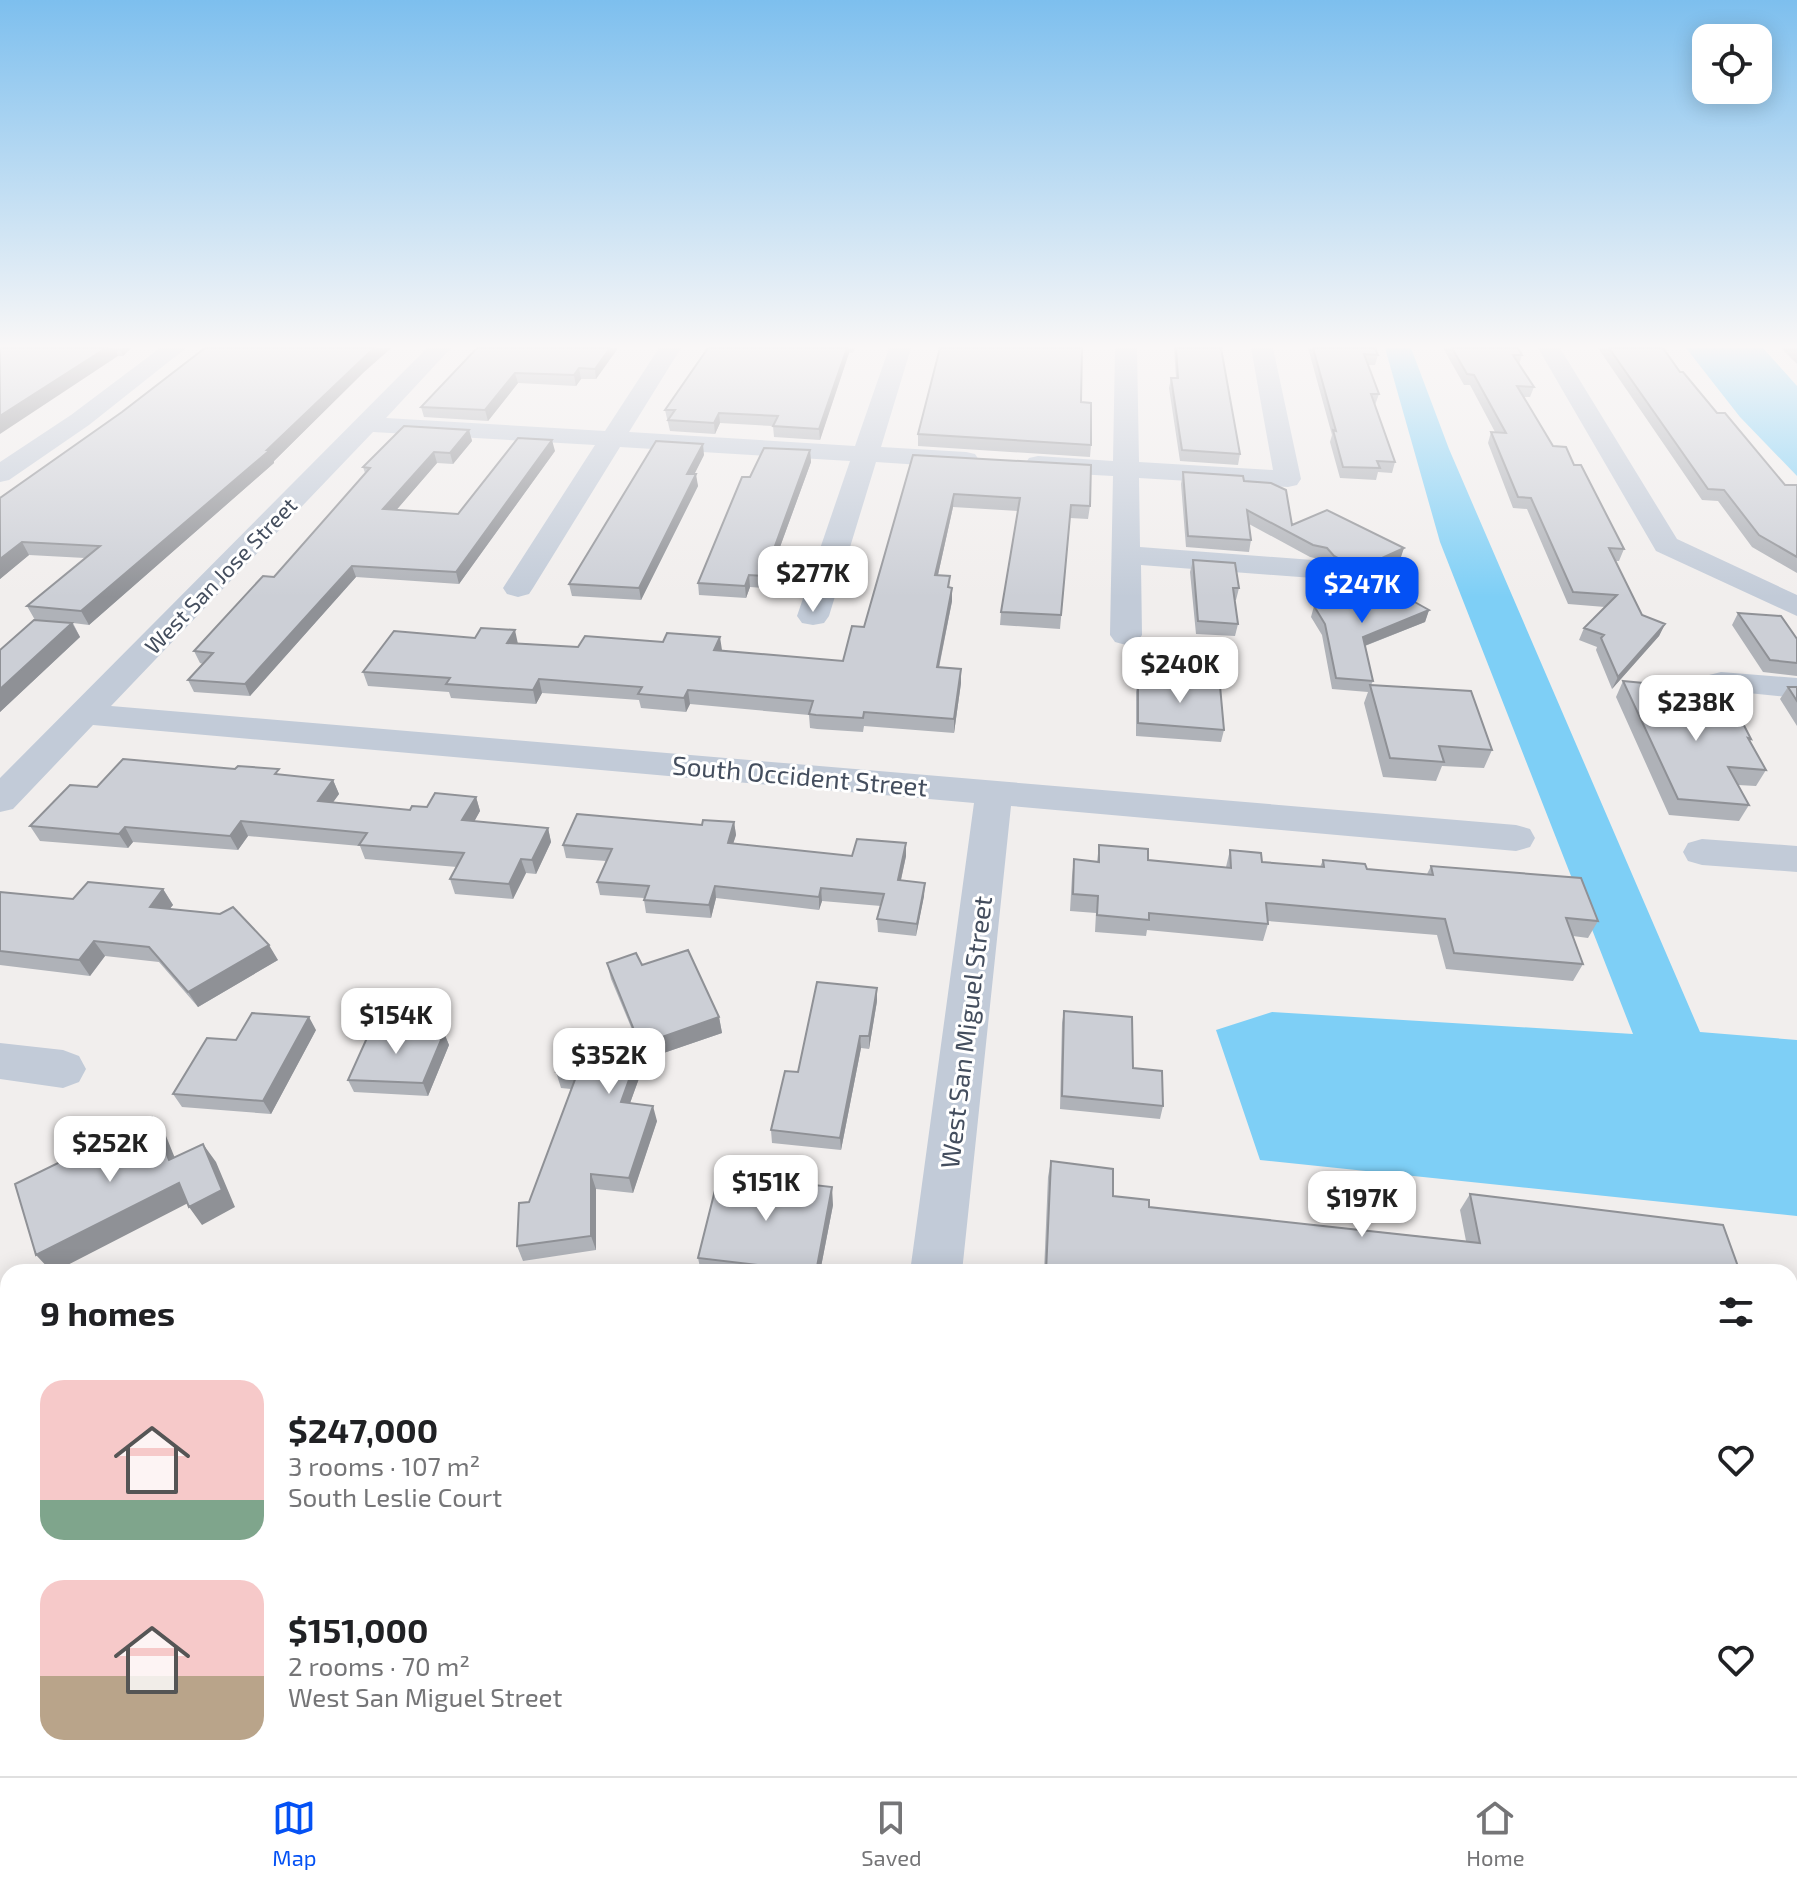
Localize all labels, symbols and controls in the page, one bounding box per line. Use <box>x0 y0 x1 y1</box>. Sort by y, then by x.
map controls <box>1692 24 1772 104</box>
button: locate <box>1692 24 1772 104</box>
street label: West San Jose Street <box>139 491 301 659</box>
pin: $277K <box>757 546 869 614</box>
text: $277K <box>776 556 850 587</box>
pin: $247K <box>1306 557 1418 625</box>
text: $247K <box>1324 567 1400 598</box>
pin: $240K <box>1124 637 1236 705</box>
text: $240K <box>1140 647 1220 678</box>
pin: $238K <box>1640 675 1752 743</box>
text: $238K <box>1657 685 1735 716</box>
street label: South Occident Street <box>671 748 929 802</box>
street label: West San Miguel Street <box>933 894 997 1170</box>
pin: $154K <box>340 988 452 1056</box>
text: $154K <box>359 998 433 1029</box>
pin: $352K <box>553 1028 665 1096</box>
text: $352K <box>571 1038 647 1069</box>
pin: $252K <box>54 1116 166 1184</box>
text: $252K <box>72 1126 148 1157</box>
pin: $151K <box>710 1155 822 1223</box>
text: $151K <box>732 1165 800 1196</box>
pin: $197K <box>1306 1171 1418 1239</box>
text: $197K <box>1326 1181 1398 1212</box>
icon: filters <box>1714 1290 1758 1334</box>
text: 9 homes <box>40 1292 175 1333</box>
text: $247,000 <box>288 1409 438 1450</box>
icon: home <box>104 1412 200 1508</box>
icon: heart <box>1714 1438 1758 1482</box>
text: 3 rooms · 107 m² <box>288 1450 480 1481</box>
text: South Leslie Court <box>288 1481 502 1512</box>
text: $151,000 <box>288 1609 428 1650</box>
icon: home <box>104 1612 200 1708</box>
icon: heart <box>1714 1638 1758 1682</box>
text: 2 rooms · 70 m² <box>288 1650 470 1681</box>
text: West San Miguel Street <box>288 1681 562 1712</box>
tab: Map <box>272 1796 317 1870</box>
tab: Saved <box>861 1796 922 1870</box>
tab: Home <box>1466 1796 1525 1870</box>

